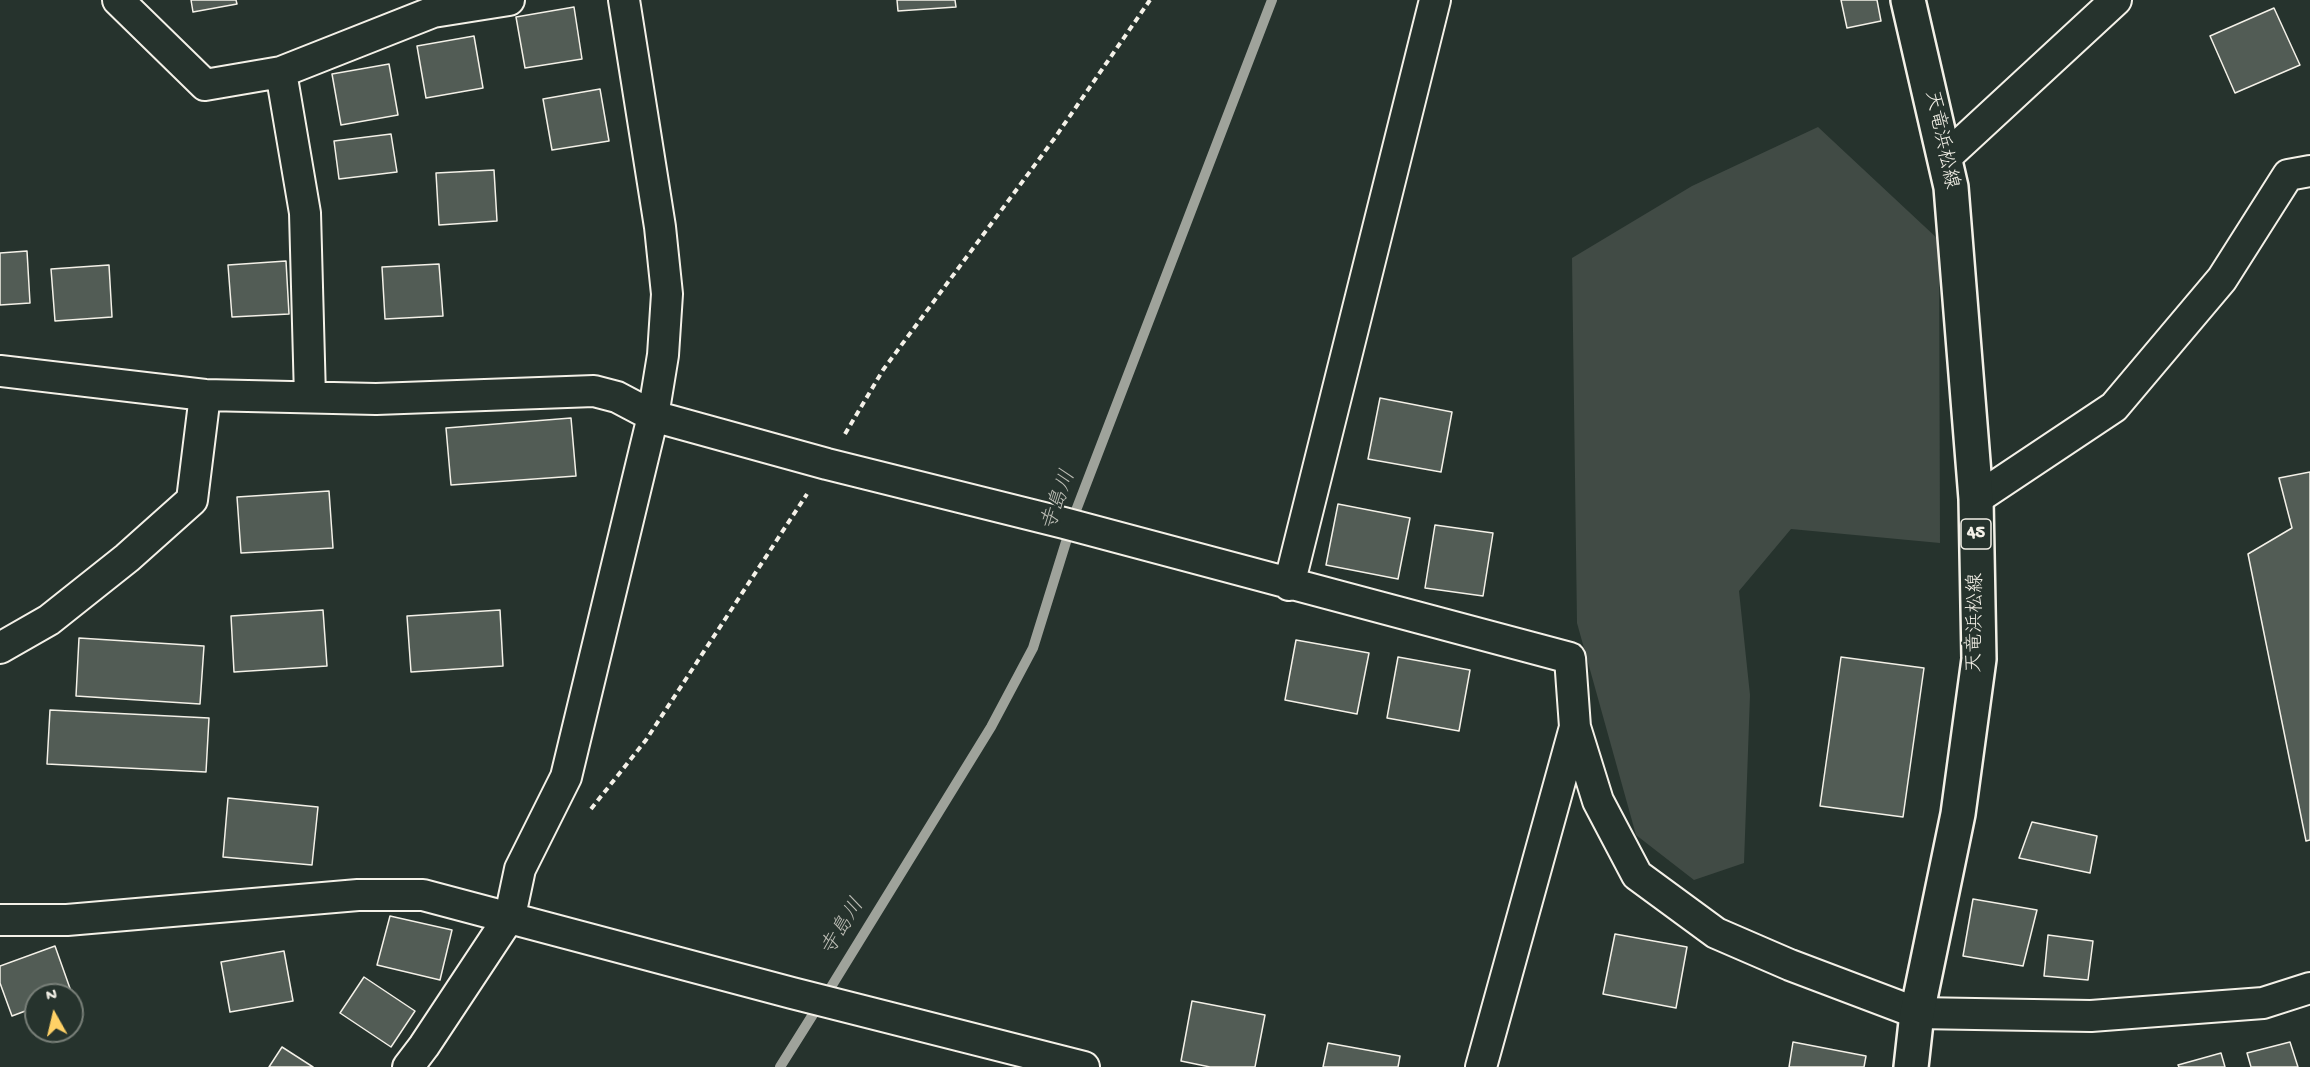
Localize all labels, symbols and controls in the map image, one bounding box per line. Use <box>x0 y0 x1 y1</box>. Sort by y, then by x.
street label: 天竜浜松線 <box>1918 89 1962 191</box>
water label: 寺島川 <box>1037 467 1083 535</box>
road number: 45 <box>1961 519 1991 549</box>
street label: 天竜浜松線 <box>1964 573 1990 673</box>
water label: 寺島川 <box>817 895 871 961</box>
north arrow <box>24 983 84 1043</box>
text: N <box>45 987 58 1007</box>

